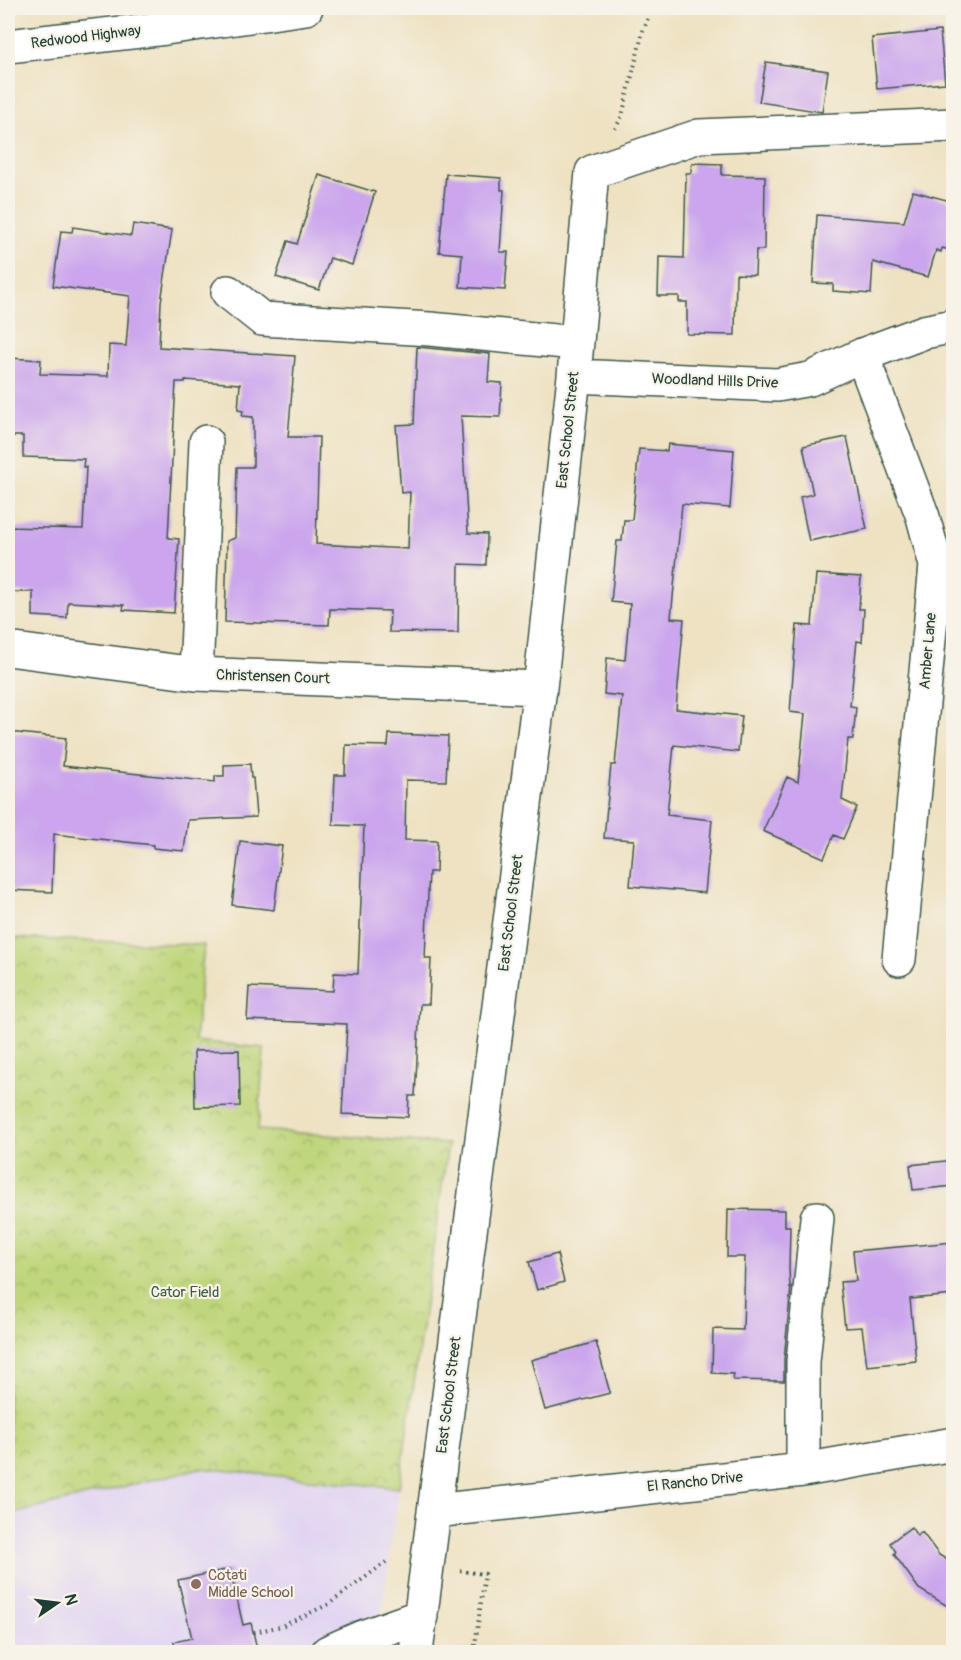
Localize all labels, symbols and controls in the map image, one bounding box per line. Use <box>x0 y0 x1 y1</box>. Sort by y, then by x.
street label: Redwood Highway <box>30 21 143 53</box>
street label: East School Street <box>552 369 584 490</box>
street label: Woodland Hills Drive <box>651 369 779 393</box>
street label: Amber Lane <box>915 611 941 690</box>
street label: Christensen Court <box>216 666 331 689</box>
street label: East School Street <box>494 852 528 973</box>
park label: Cator Field <box>151 1283 219 1302</box>
street label: East School Street <box>432 1334 466 1455</box>
street label: El Rancho Drive <box>646 1467 744 1496</box>
place label: Cotati Middle School <box>208 1566 293 1602</box>
north arrow <box>27 1573 87 1633</box>
marker: Cotati Middle School <box>189 1577 203 1591</box>
text: N <box>60 1592 82 1607</box>

